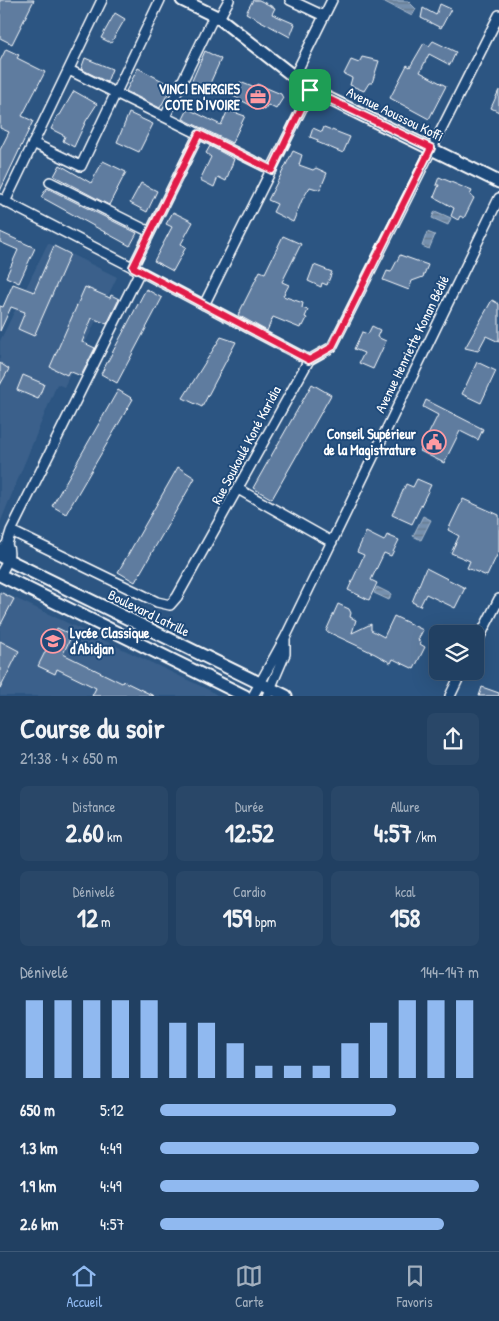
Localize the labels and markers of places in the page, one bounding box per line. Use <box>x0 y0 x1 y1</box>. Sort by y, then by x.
pin <box>289 69 331 111</box>
place label: VINCI ENERGIES COTE D'IVOIRE <box>158 79 241 114</box>
office icon: VINCI ENERGIES COTE D'IVOIRE <box>245 84 271 110</box>
place label: Conseil Supérieur de la Magistrature <box>324 424 417 461</box>
public building icon: Conseil Supérieur de la Magistrature <box>421 429 447 455</box>
place label: Lycée Classique d'Abidjan <box>70 623 150 659</box>
school or university icon: Lycée Classique d'Abidjan <box>40 628 66 654</box>

